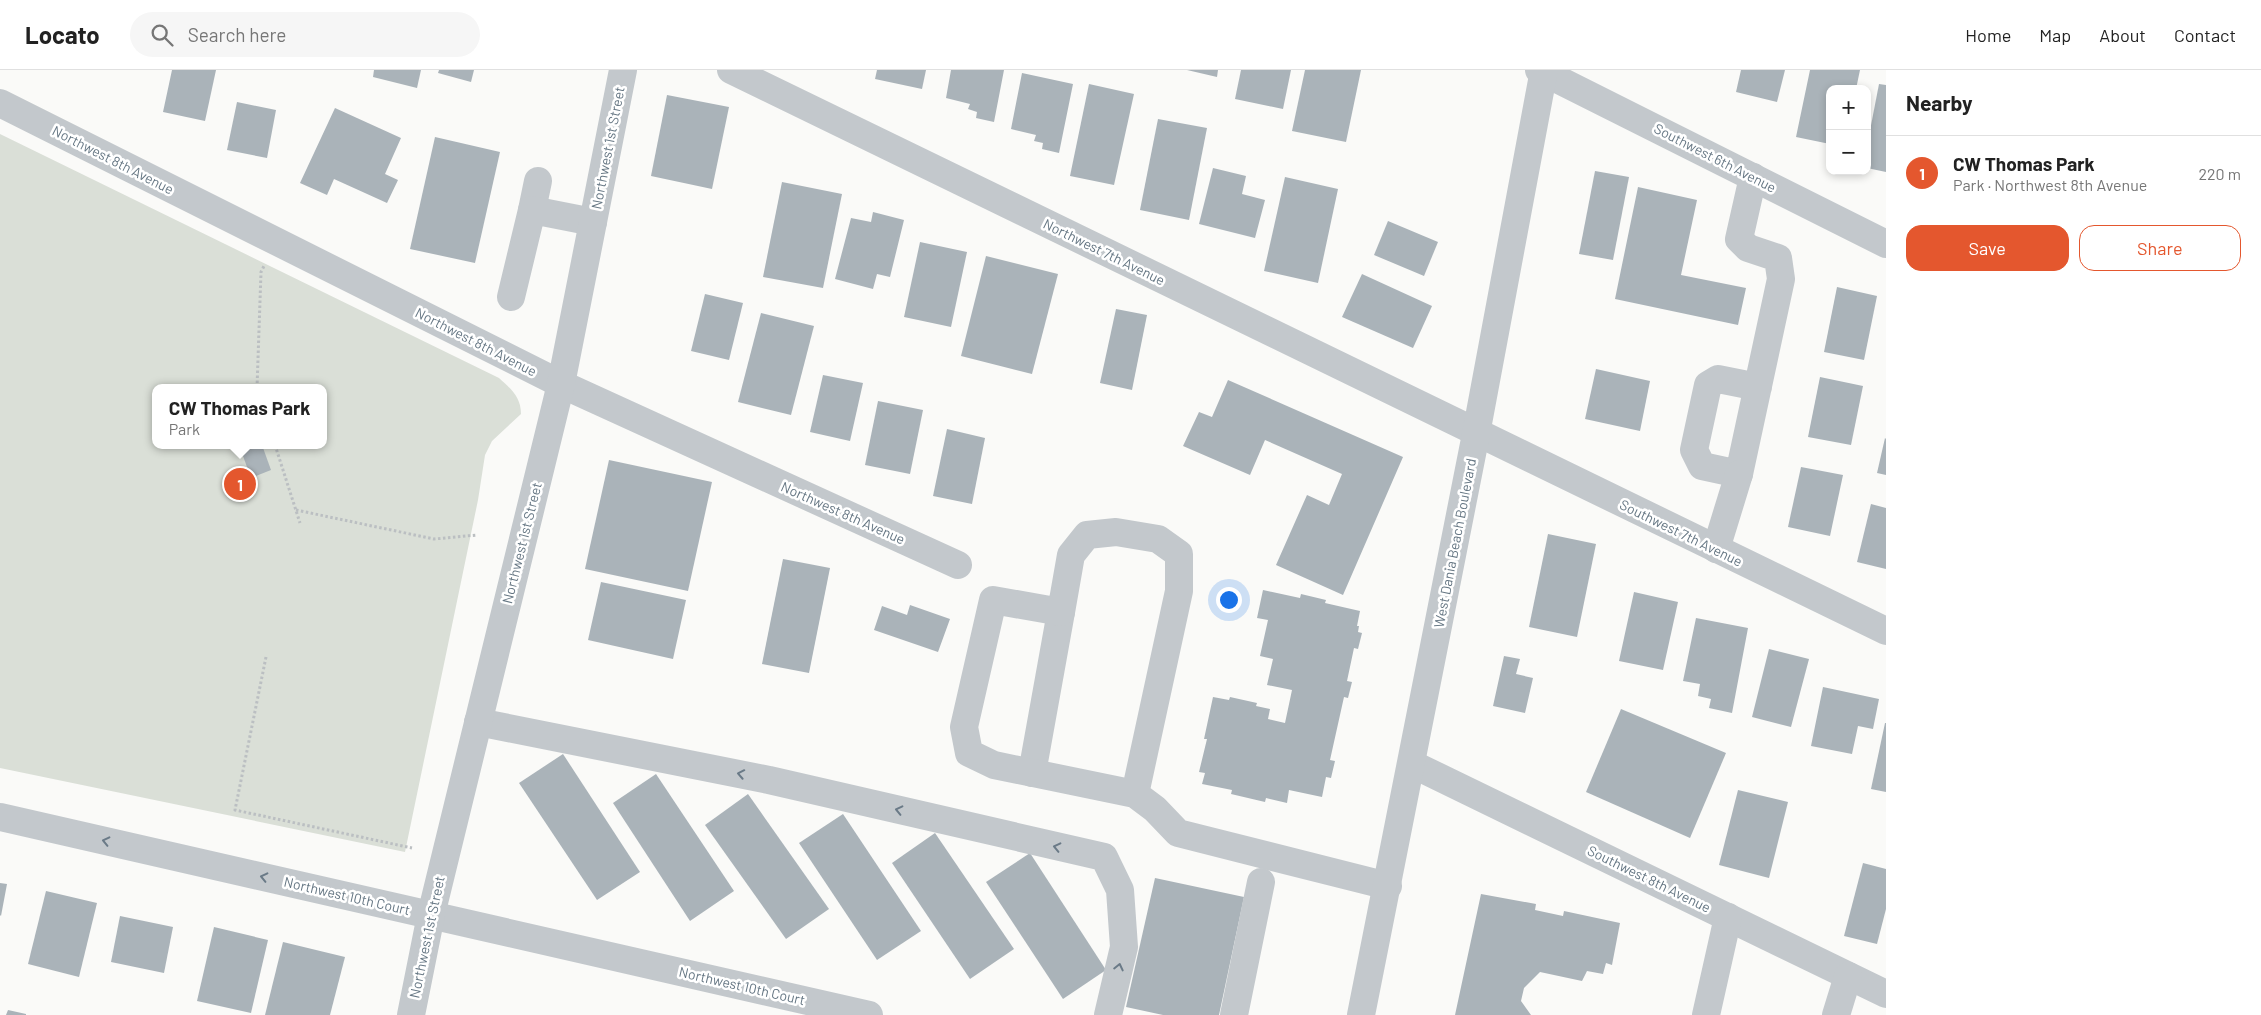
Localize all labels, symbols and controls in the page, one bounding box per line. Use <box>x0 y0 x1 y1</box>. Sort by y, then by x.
search box <box>130 12 480 57</box>
text: Locato <box>25 20 100 49</box>
icon: search <box>148 21 176 49</box>
text: Search here <box>188 23 286 46</box>
text: Home <box>1965 24 2011 46</box>
text: Map <box>2039 24 2071 46</box>
text: About <box>2099 24 2146 46</box>
text: Contact <box>2174 24 2236 46</box>
street label: Northwest 1st Street <box>587 85 628 211</box>
map controls <box>1826 85 1871 175</box>
button: + <box>1826 85 1871 130</box>
text: Nearby <box>1906 90 1972 115</box>
street label: Southwest 6th Avenue <box>1651 119 1779 196</box>
street label: Northwest 8th Avenue <box>50 122 177 198</box>
button: − <box>1826 130 1871 175</box>
text: CW Thomas Park <box>1953 152 2095 175</box>
text: 1 <box>1919 164 1925 183</box>
text: 220 m <box>2198 164 2241 183</box>
text: Park · Northwest 8th Avenue <box>1953 175 2147 194</box>
street label: Northwest 7th Avenue <box>1041 215 1168 288</box>
button: Save <box>1906 225 2069 271</box>
button: Share <box>2079 225 2241 271</box>
street label: Northwest 8th Avenue <box>413 304 540 380</box>
popup <box>152 384 327 449</box>
text: CW Thomas Park <box>169 396 310 419</box>
text: Park <box>169 419 200 438</box>
street label: West Dania Beach Boulevard <box>1430 457 1479 629</box>
pin: 1 <box>224 465 256 503</box>
street label: Northwest 8th Avenue <box>779 478 908 548</box>
street label: Northwest 1st Street <box>498 480 545 605</box>
street label: Southwest 7th Avenue <box>1617 495 1745 570</box>
your location <box>1216 587 1242 613</box>
one-way arrow <box>736 770 745 780</box>
one-way arrow <box>895 805 904 816</box>
one-way arrow <box>101 837 110 847</box>
street label: Southwest 8th Avenue <box>1585 841 1714 916</box>
one-way arrow <box>1053 842 1062 853</box>
one-way arrow <box>260 873 269 883</box>
street label: Northwest 10th Court <box>282 873 412 918</box>
street label: Northwest 1st Street <box>405 874 448 1000</box>
street label: Northwest 10th Court <box>677 963 807 1008</box>
one-way arrow <box>1113 963 1124 972</box>

